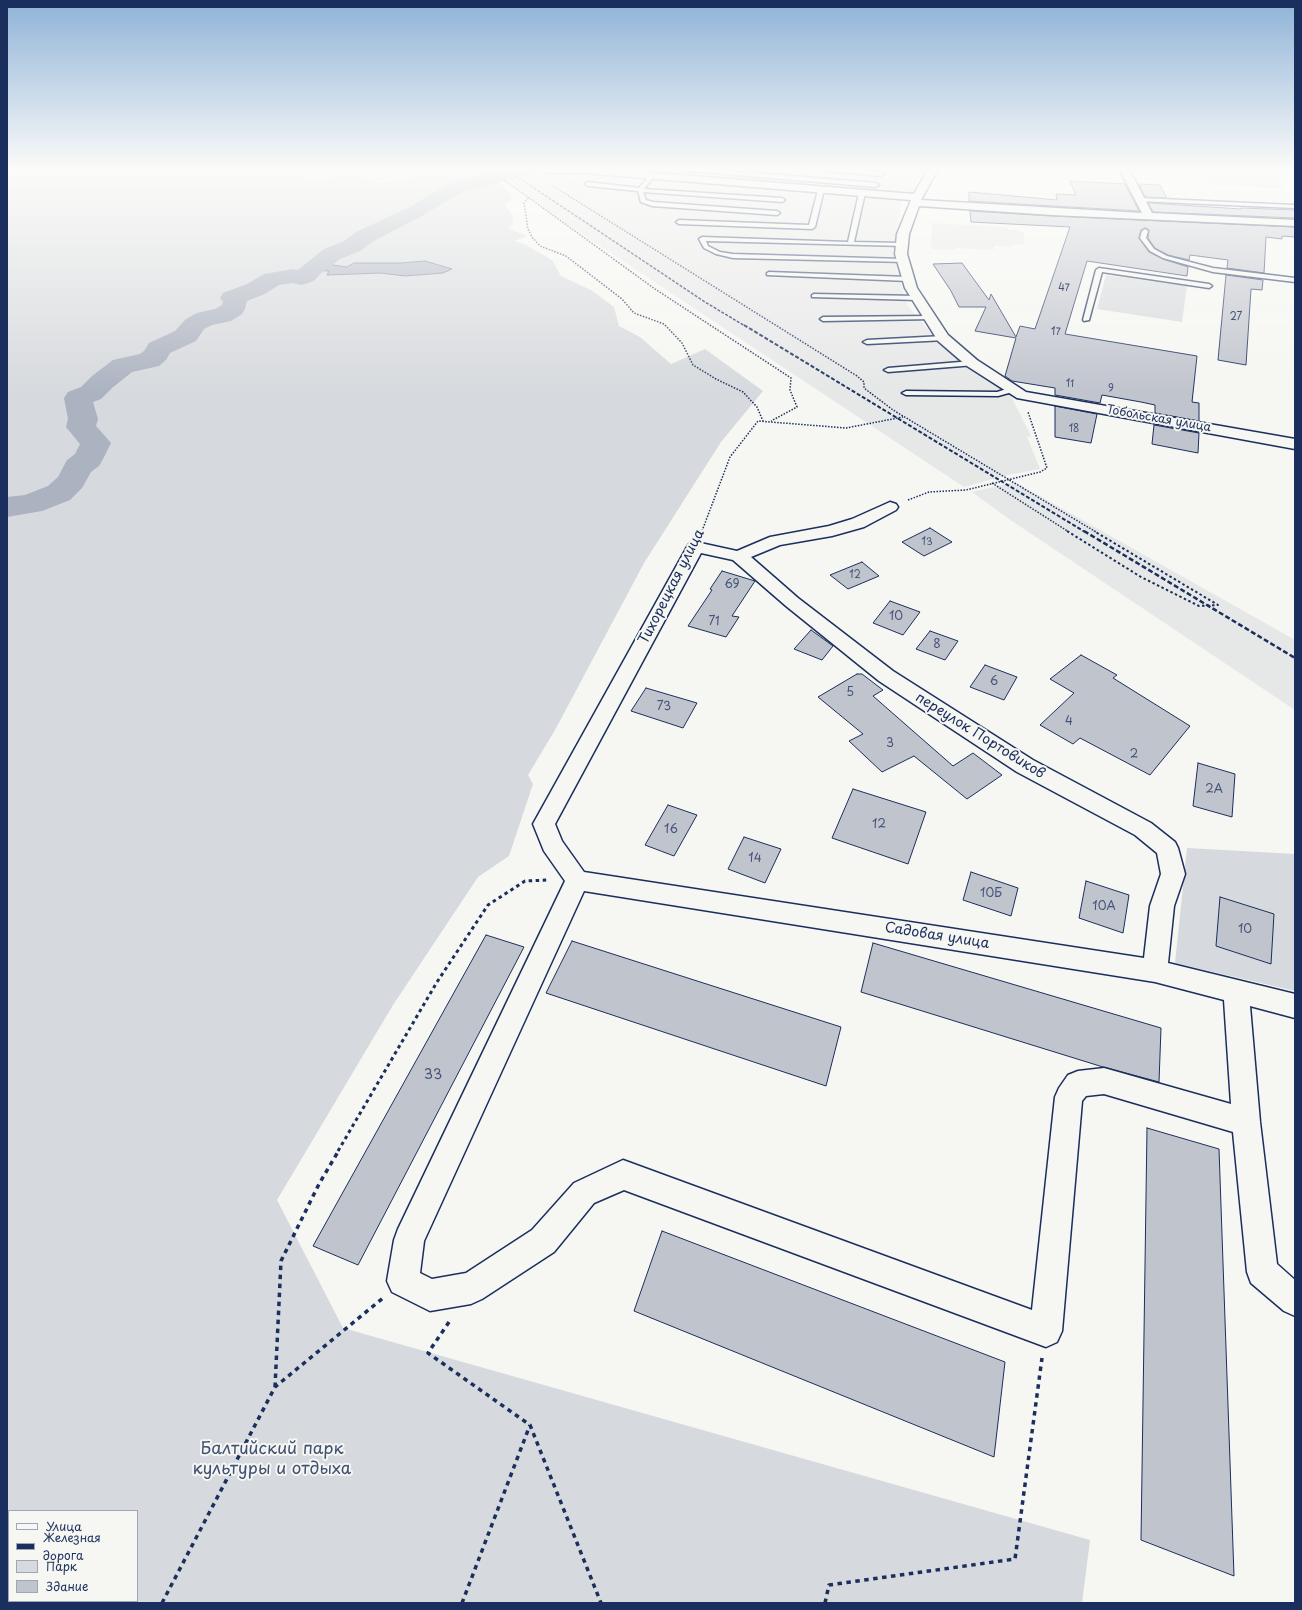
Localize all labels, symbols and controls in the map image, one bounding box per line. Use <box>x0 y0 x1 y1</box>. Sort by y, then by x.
house number: 47 <box>1058 282 1070 294</box>
house number: 27 <box>1230 311 1242 323</box>
house number: 17 <box>1051 326 1061 338</box>
house number: 11 <box>1066 378 1074 390</box>
house number: 9 <box>1108 383 1114 395</box>
street label: Тобольская улица <box>1106 403 1212 435</box>
house number: 18 <box>1069 423 1079 435</box>
street label: Тихорецкая улица <box>636 527 708 647</box>
house number: 13 <box>921 536 933 548</box>
house number: 12 <box>849 569 861 581</box>
house number: 69 <box>724 578 740 592</box>
house number: 10 <box>889 610 903 624</box>
house number: 71 <box>708 615 720 629</box>
house number: 8 <box>933 638 941 652</box>
house number: 6 <box>990 675 998 689</box>
house number: 5 <box>846 686 854 700</box>
street label: переулок Портовиков <box>912 689 1048 783</box>
house number: 73 <box>657 700 671 714</box>
house number: 4 <box>1065 715 1073 729</box>
house number: 3 <box>886 737 894 751</box>
house number: 2 <box>1130 748 1138 762</box>
house number: 2А <box>1205 783 1223 797</box>
house number: 12 <box>872 818 886 832</box>
house number: 16 <box>664 823 678 837</box>
house number: 14 <box>748 852 762 866</box>
house number: 10Б <box>980 887 1002 901</box>
house number: 10А <box>1092 900 1116 914</box>
street label: Садовая улица <box>883 919 991 953</box>
house number: 10 <box>1238 923 1252 937</box>
house number: 33 <box>424 1067 442 1083</box>
park label: Балтийский парк культуры и отдыха <box>193 1439 351 1479</box>
legend <box>8 1510 138 1602</box>
text: Улица <box>46 1517 82 1535</box>
text: Железная дорога <box>43 1528 101 1564</box>
text: Парк <box>46 1557 77 1575</box>
text: Здание <box>46 1577 88 1595</box>

